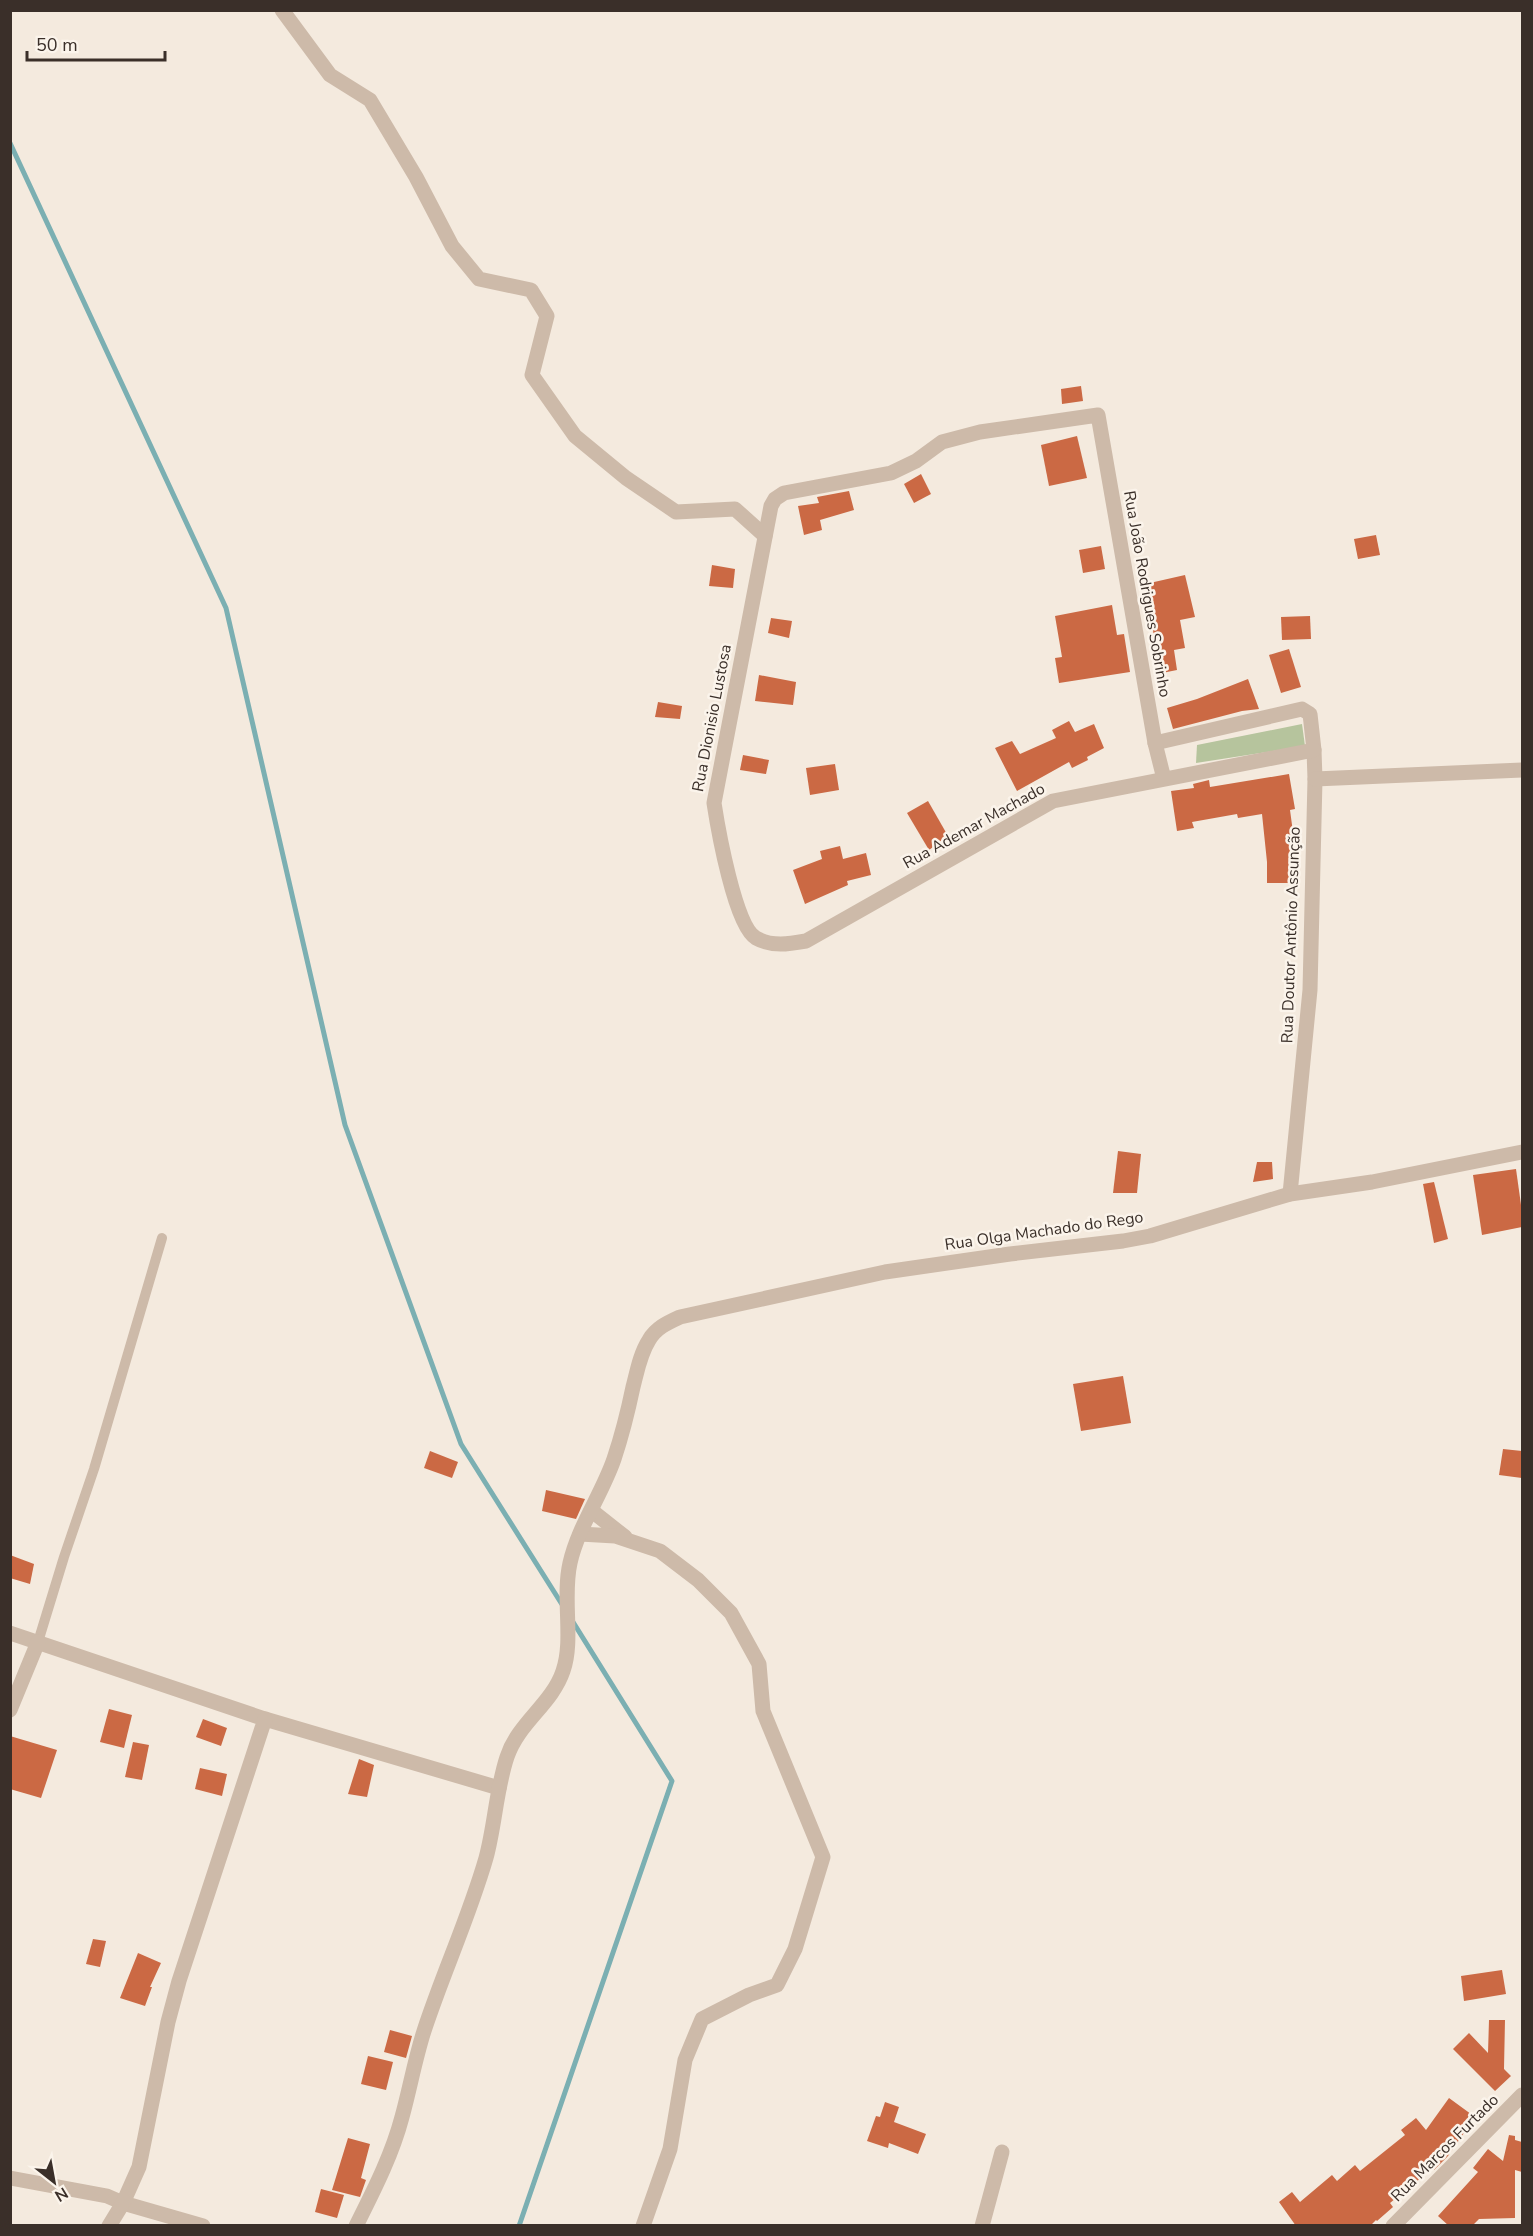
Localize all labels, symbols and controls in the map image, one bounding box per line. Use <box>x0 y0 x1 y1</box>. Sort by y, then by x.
scale bar <box>27 24 165 62</box>
text: 50 m <box>36 33 78 57</box>
street label: Rua João Rodrigues Sobrinho <box>1118 489 1176 699</box>
street label: Rua Dionisio Lustosa <box>687 642 737 794</box>
street label: Rua Ademar Machado <box>899 778 1049 874</box>
street label: Rua Doutor Antônio Assunção <box>1276 826 1306 1044</box>
street label: Rua Olga Machado do Rego <box>943 1206 1145 1256</box>
street label: Rua Marcos Furtado <box>1386 2089 1504 2207</box>
north arrow <box>24 2152 84 2212</box>
text: N <box>50 2181 72 2207</box>

